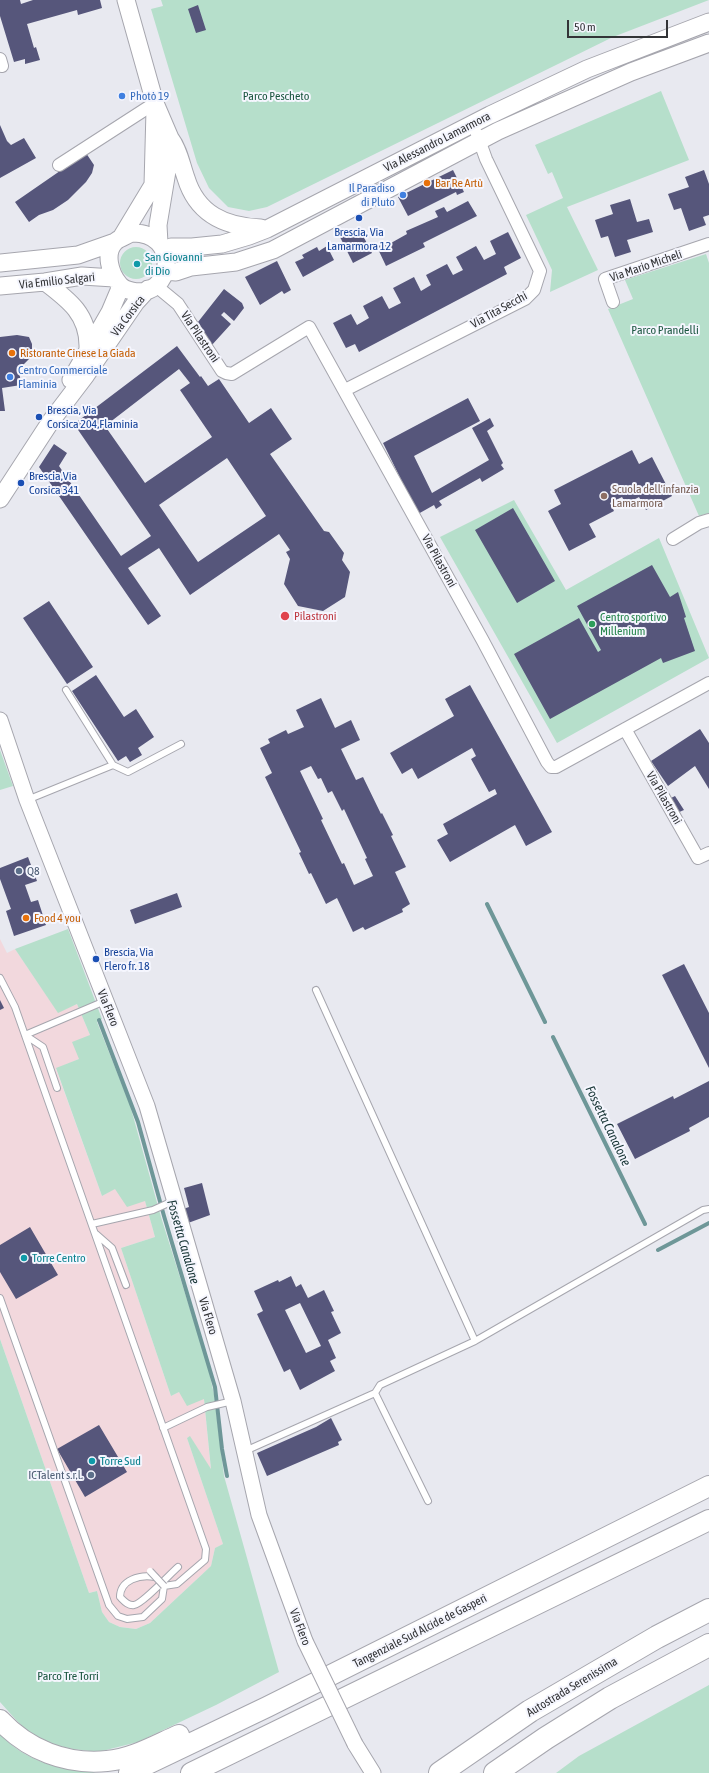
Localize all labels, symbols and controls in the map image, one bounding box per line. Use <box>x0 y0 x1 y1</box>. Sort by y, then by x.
scale bar <box>569 12 670 38</box>
text: 50 m <box>574 20 596 34</box>
place label: Photò 19 <box>130 89 169 103</box>
park label: Parco Pescheto <box>243 89 309 103</box>
marker: Photò 19 <box>117 91 127 101</box>
street label: Via Alessandro Lamarmora <box>381 109 493 175</box>
place label: Bar Re Artù <box>435 176 483 190</box>
marker: Bar Re Artù <box>422 178 432 188</box>
place label: Il Paradiso di Pluto <box>349 181 395 209</box>
marker: Il Paradiso di Pluto <box>398 190 408 200</box>
marker: Brescia, Via Lamarmora 12 <box>354 213 364 223</box>
place label: Brescia, Via Lamarmora 12 <box>327 225 391 253</box>
street label: Via Mario Micheli <box>608 247 684 285</box>
place label: San Giovanni di Dio <box>145 250 203 278</box>
marker: San Giovanni di Dio <box>132 259 142 269</box>
street label: Via Emilio Salgari <box>18 270 96 292</box>
street label: Via Tita Secchi <box>468 289 530 331</box>
street label: Via Corsica <box>108 293 148 339</box>
street label: Via Pilastroni <box>178 309 222 365</box>
park label: Parco Prandelli <box>631 323 699 337</box>
place label: Ristorante Cinese La Giada <box>20 346 136 360</box>
marker: Ristorante Cinese La Giada <box>7 348 17 358</box>
place label: Centro Commerciale Flaminia <box>18 363 108 391</box>
marker: Centro Commerciale Flaminia <box>5 372 15 382</box>
place label: Brescia, Via Corsica 204,Flaminia <box>47 403 138 431</box>
marker: Brescia, Via Corsica 204,Flaminia <box>34 412 44 422</box>
place label: Brescia,Via Corsica 341 <box>29 469 79 497</box>
marker: Brescia,Via Corsica 341 <box>16 478 26 488</box>
place label: Scuola dell'infanzia Lamarmora <box>612 482 699 510</box>
marker: Scuola dell'infanzia Lamarmora <box>599 491 609 501</box>
street label: Via Pilastroni <box>419 532 459 590</box>
place label: Pilastroni <box>294 609 337 623</box>
marker: Pilastroni <box>279 610 291 622</box>
place label: Centro sportivo Millenium <box>600 610 667 638</box>
marker: Centro sportivo Millenium <box>587 619 597 629</box>
street label: Via Pilastroni <box>643 769 685 827</box>
place label: Q8 <box>27 864 40 878</box>
marker: Q8 <box>14 866 24 876</box>
place label: Food 4 you <box>34 911 81 925</box>
marker: Food 4 you <box>21 913 31 923</box>
place label: Brescia, Via Flero fr. 18 <box>104 945 154 973</box>
marker: Brescia, Via Flero fr. 18 <box>91 954 101 964</box>
street label: Via Flero <box>94 988 122 1028</box>
water label: Fossetta Canalone <box>582 1083 634 1169</box>
water label: Fossetta Canalone <box>163 1198 203 1286</box>
place label: Torre Centro <box>32 1251 86 1265</box>
marker: Torre Centro <box>19 1253 29 1263</box>
street label: Via Flero <box>196 1296 220 1336</box>
place label: Torre Sud <box>100 1454 141 1468</box>
marker: Torre Sud <box>87 1456 97 1466</box>
place label: ICTalent s.r.l. <box>28 1468 83 1482</box>
marker: ICTalent s.r.l. <box>86 1470 96 1480</box>
street label: Tangenziale Sud Alcide de Gasperi <box>351 1591 489 1671</box>
street label: Via Flero <box>286 1607 314 1647</box>
street label: Autostrada Serenissima <box>524 1654 620 1720</box>
park label: Parco Tre Torri <box>37 1669 99 1683</box>

